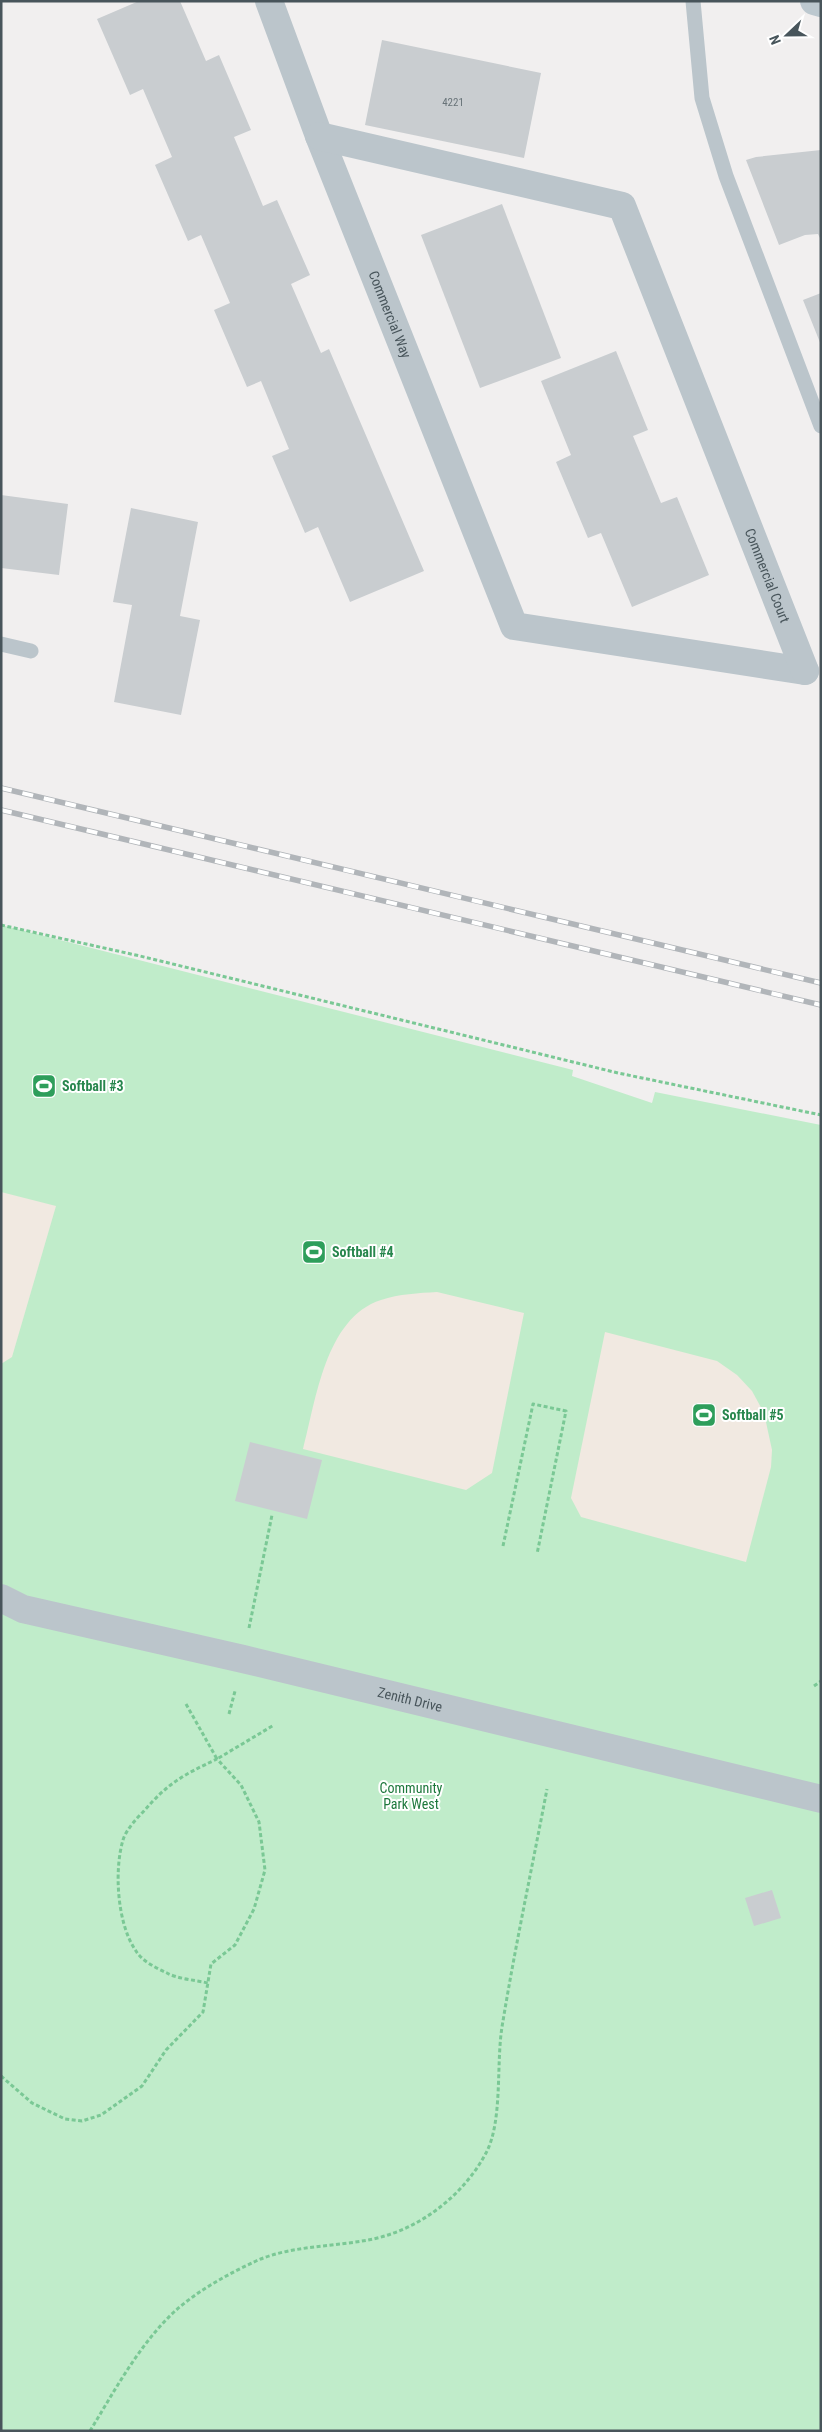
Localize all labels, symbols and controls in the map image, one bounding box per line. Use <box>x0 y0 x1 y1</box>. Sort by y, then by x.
north arrow <box>762 10 812 60</box>
text: N <box>766 33 784 47</box>
house number: 4221 <box>442 96 464 109</box>
street label: Commercial Way <box>365 268 415 361</box>
street label: Commercial Court <box>742 526 793 625</box>
sports icon: Softball #3 <box>31 1073 57 1099</box>
place label: Softball #3 <box>62 1078 124 1094</box>
sports icon: Softball #4 <box>301 1239 327 1265</box>
place label: Softball #4 <box>332 1244 394 1260</box>
sports icon: Softball #5 <box>691 1402 717 1428</box>
place label: Softball #5 <box>722 1407 784 1423</box>
street label: Zenith Drive <box>376 1684 444 1715</box>
park label: Community Park West <box>380 1780 443 1812</box>

